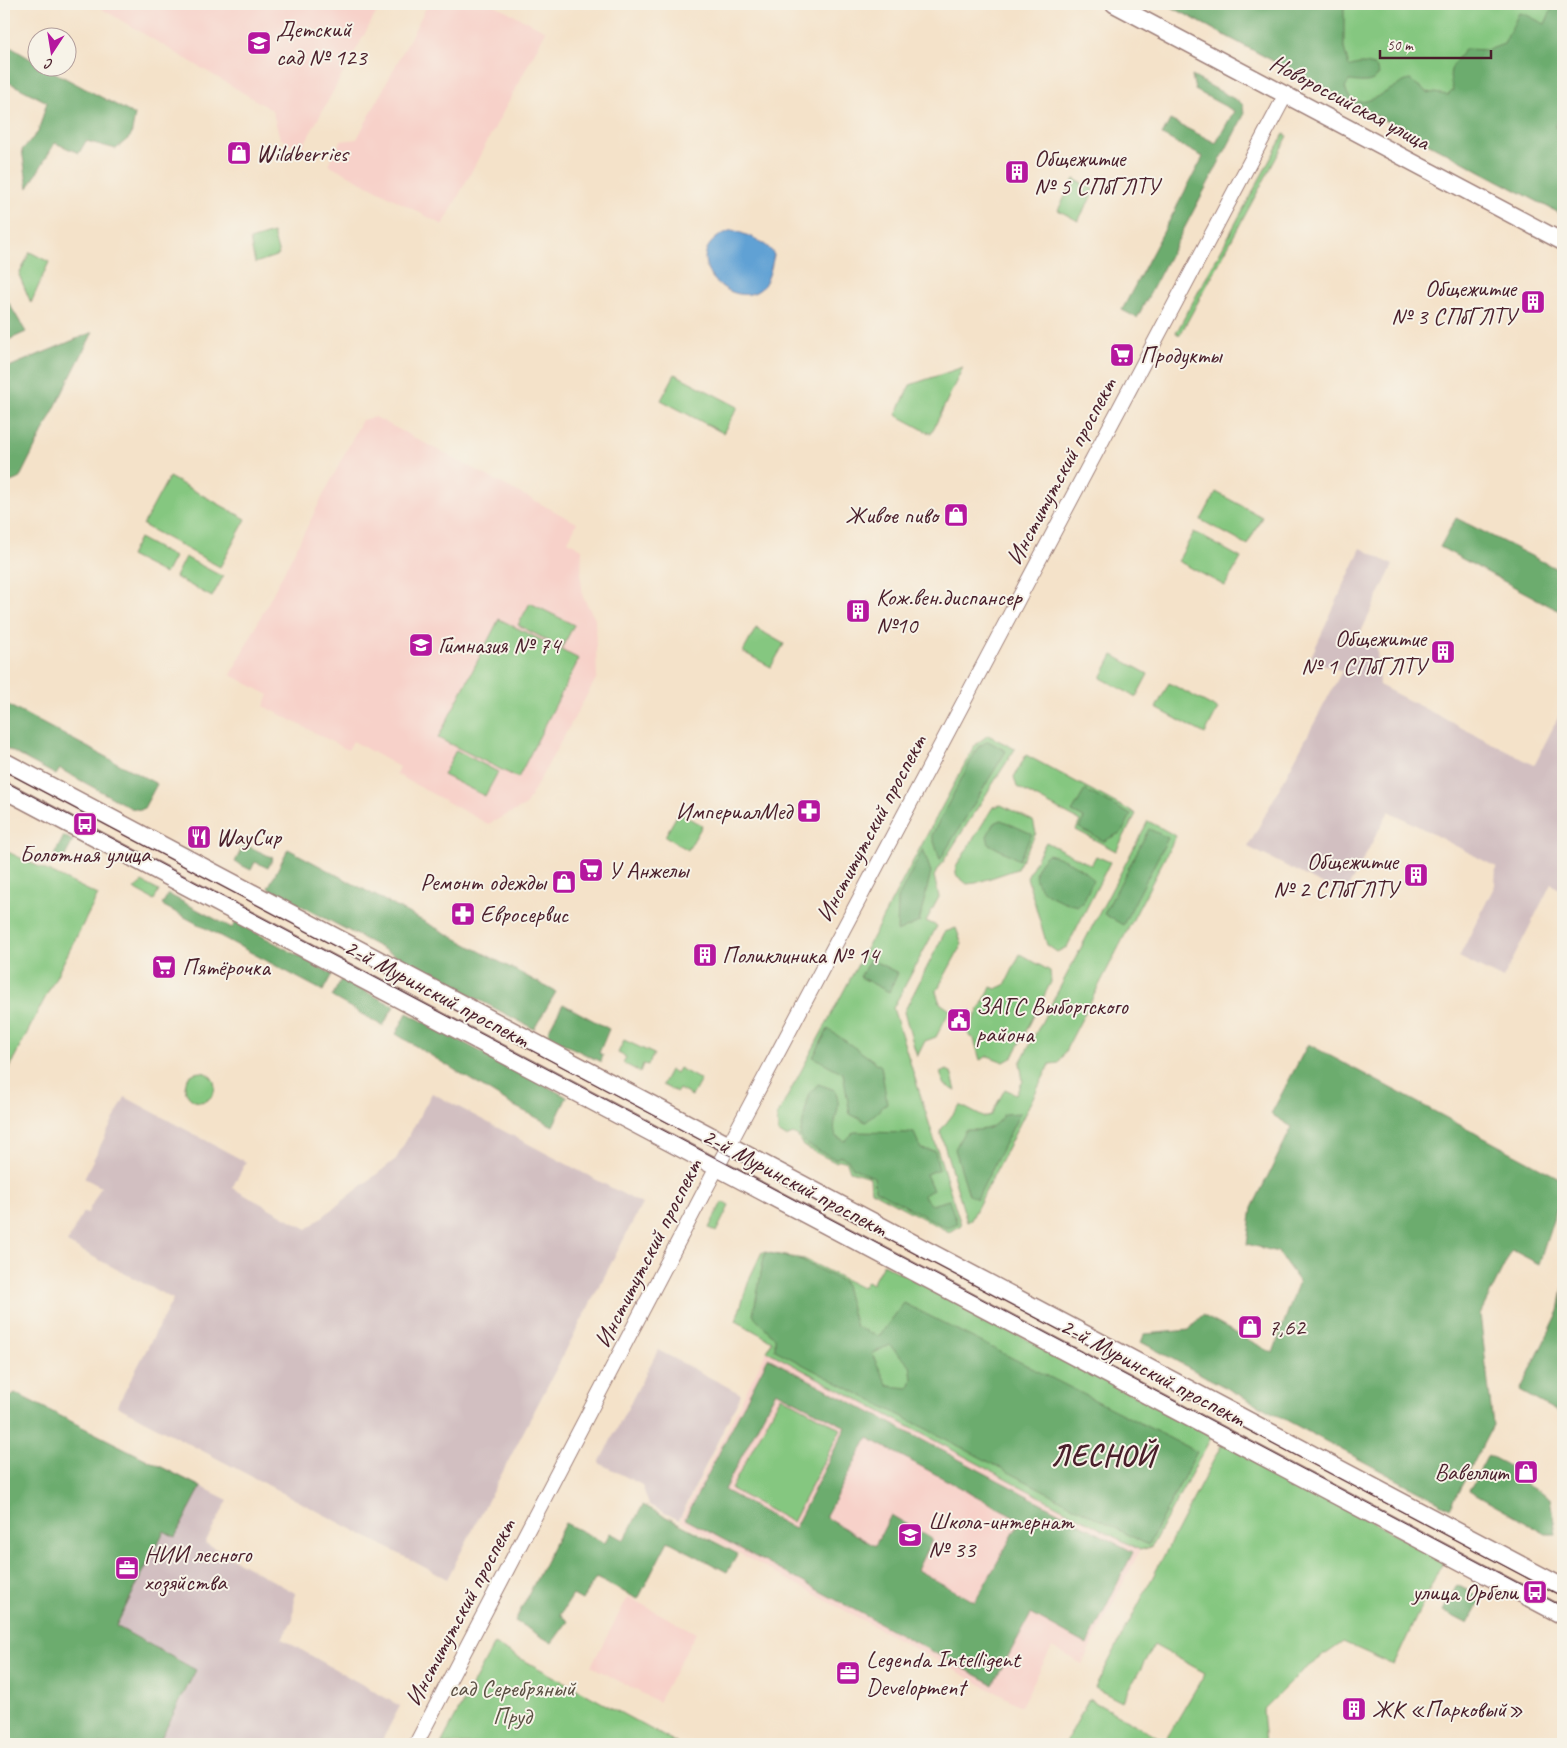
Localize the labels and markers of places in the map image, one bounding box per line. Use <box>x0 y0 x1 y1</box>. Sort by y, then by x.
place label: Детский сад № 123 <box>276 14 369 72</box>
school or university icon: Детский сад № 123 <box>246 30 272 56</box>
place label: Wildberries <box>256 138 350 168</box>
shop icon: Wildberries <box>226 140 252 166</box>
place label: Общежитие № 5 СПбГЛТУ <box>1034 143 1163 201</box>
building icon: Общежитие № 5 СПбГЛТУ <box>1004 159 1030 185</box>
place label: Общежитие № 3 СПбГЛТУ <box>1391 273 1520 331</box>
building icon: Общежитие № 3 СПбГЛТУ <box>1520 289 1546 315</box>
place label: Продукты <box>1140 340 1224 370</box>
supermarket icon: Продукты <box>1109 342 1135 368</box>
place label: Живое пиво <box>845 500 941 530</box>
shop icon: Живое пиво <box>943 502 969 528</box>
place label: Кож.вен.диспансер №10 <box>876 582 1023 640</box>
building icon: Кож.вен.диспансер №10 <box>845 598 871 624</box>
place label: Общежитие № 1 СПбГЛТУ <box>1301 623 1430 681</box>
place label: Гимназия № 74 <box>438 630 563 660</box>
school or university icon: Гимназия № 74 <box>408 632 434 658</box>
building icon: Общежитие № 1 СПбГЛТУ <box>1430 639 1456 665</box>
place label: ИмпериалМед <box>676 796 794 826</box>
pharmacy icon: ИмпериалМед <box>796 798 822 824</box>
bus stop icon: Болотная улица <box>72 811 98 837</box>
place label: WayCup <box>216 822 283 852</box>
restaurant icon: WayCup <box>186 824 212 850</box>
place label: Болотная улица <box>20 839 152 869</box>
place label: Общежитие № 2 СПбГЛТУ <box>1273 846 1402 904</box>
place label: У Анжелы <box>608 855 691 885</box>
supermarket icon: У Анжелы <box>578 857 604 883</box>
building icon: Общежитие № 2 СПбГЛТУ <box>1403 862 1429 888</box>
place label: Ремонт одежды <box>420 867 548 897</box>
shop icon: Ремонт одежды <box>551 869 577 895</box>
place label: Евросервис <box>480 899 569 929</box>
pharmacy icon: Евросервис <box>450 901 476 927</box>
place label: Поликлиника № 14 <box>722 940 881 970</box>
building icon: Поликлиника № 14 <box>692 942 718 968</box>
place label: Пятёрочка <box>182 952 271 982</box>
supermarket icon: Пятёрочка <box>151 954 177 980</box>
place label: ЗАГС Выборгского района <box>976 991 1129 1049</box>
public building icon: ЗАГС Выборгского района <box>946 1007 972 1033</box>
place label: 7,62 <box>1268 1312 1307 1342</box>
shop icon: 7,62 <box>1237 1314 1263 1340</box>
place label: Вавеллит <box>1435 1457 1510 1487</box>
shop icon: Вавеллит <box>1513 1459 1539 1485</box>
place label: Школа-интернат № 33 <box>928 1506 1075 1564</box>
school or university icon: Школа-интернат № 33 <box>897 1522 923 1548</box>
place label: НИИ лесного хозяйства <box>144 1539 253 1597</box>
office icon: НИИ лесного хозяйства <box>114 1555 140 1581</box>
place label: улица Орбели <box>1410 1577 1519 1607</box>
bus stop icon: улица Орбели <box>1522 1579 1548 1605</box>
place label: Legenda Intelligent Development <box>866 1644 1022 1702</box>
office icon: Legenda Intelligent Development <box>835 1660 861 1686</box>
place label: ЖК «Парковый» <box>1372 1694 1523 1724</box>
building icon: ЖК «Парковый» <box>1341 1696 1367 1722</box>

